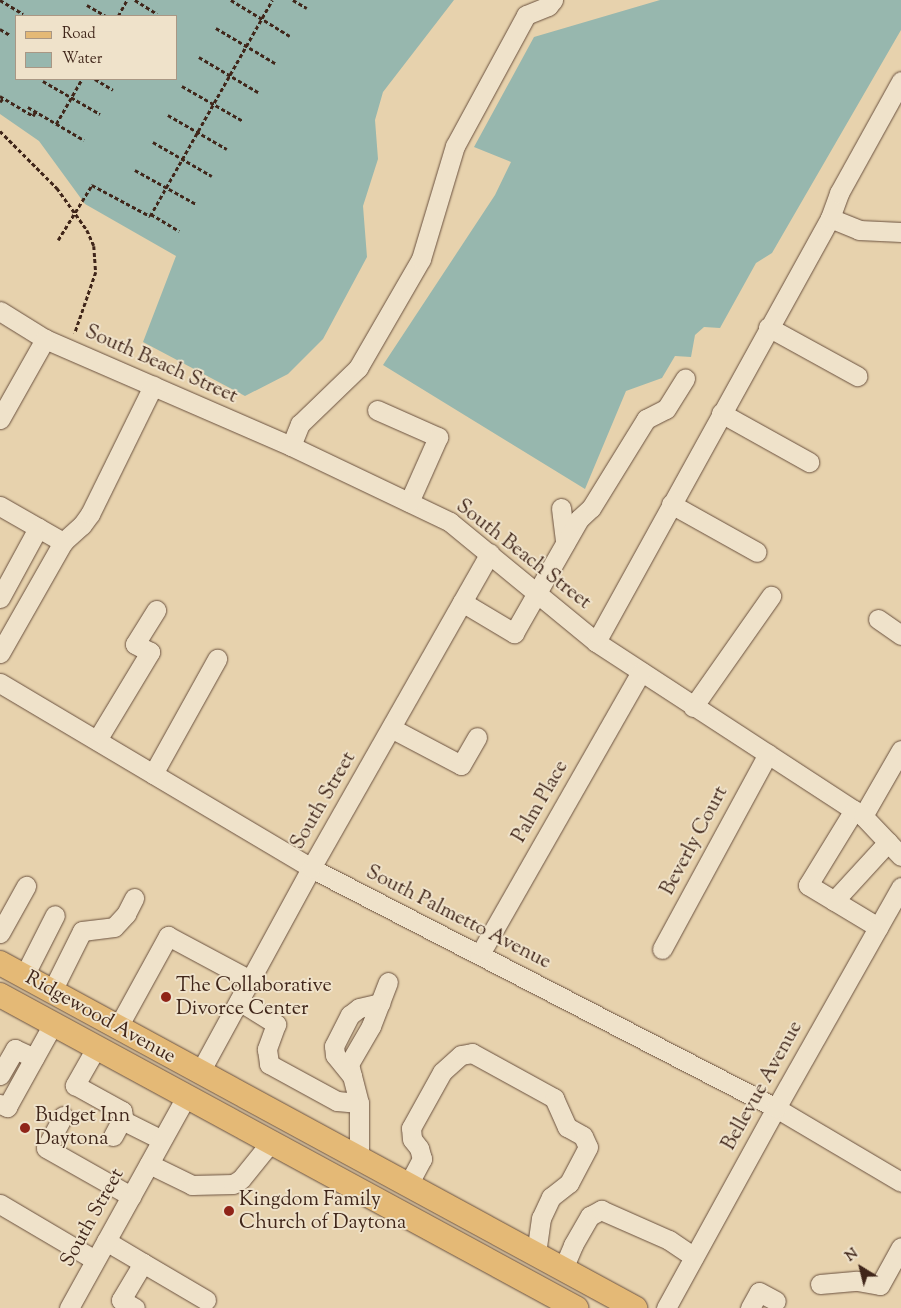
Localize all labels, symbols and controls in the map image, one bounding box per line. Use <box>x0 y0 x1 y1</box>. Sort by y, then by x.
legend <box>15 15 178 80</box>
text: Road <box>62 24 96 45</box>
text: Water <box>62 49 102 70</box>
street label: South Beach Street <box>81 321 241 409</box>
street label: South Beach Street <box>451 495 595 615</box>
street label: South Street <box>286 748 362 854</box>
street label: Palm Place <box>508 757 574 847</box>
street label: Beverly Court <box>656 782 734 900</box>
street label: South Palmetto Avenue <box>362 861 554 975</box>
street label: Ridgewood Avenue <box>21 967 179 1069</box>
place label: The Collaborative Divorce Center <box>176 974 332 1021</box>
marker: The Collaborative Divorce Center <box>160 991 172 1003</box>
street label: Bellevue Avenue <box>718 1017 808 1155</box>
place label: Budget Inn Daytona <box>35 1104 130 1151</box>
marker: Budget Inn Daytona <box>19 1122 31 1134</box>
street label: South Street <box>56 1165 130 1271</box>
place label: Kingdom Family Church of Daytona <box>239 1188 406 1235</box>
marker: Kingdom Family Church of Daytona <box>223 1205 235 1217</box>
north arrow <box>836 1243 886 1293</box>
text: N <box>842 1244 863 1267</box>

